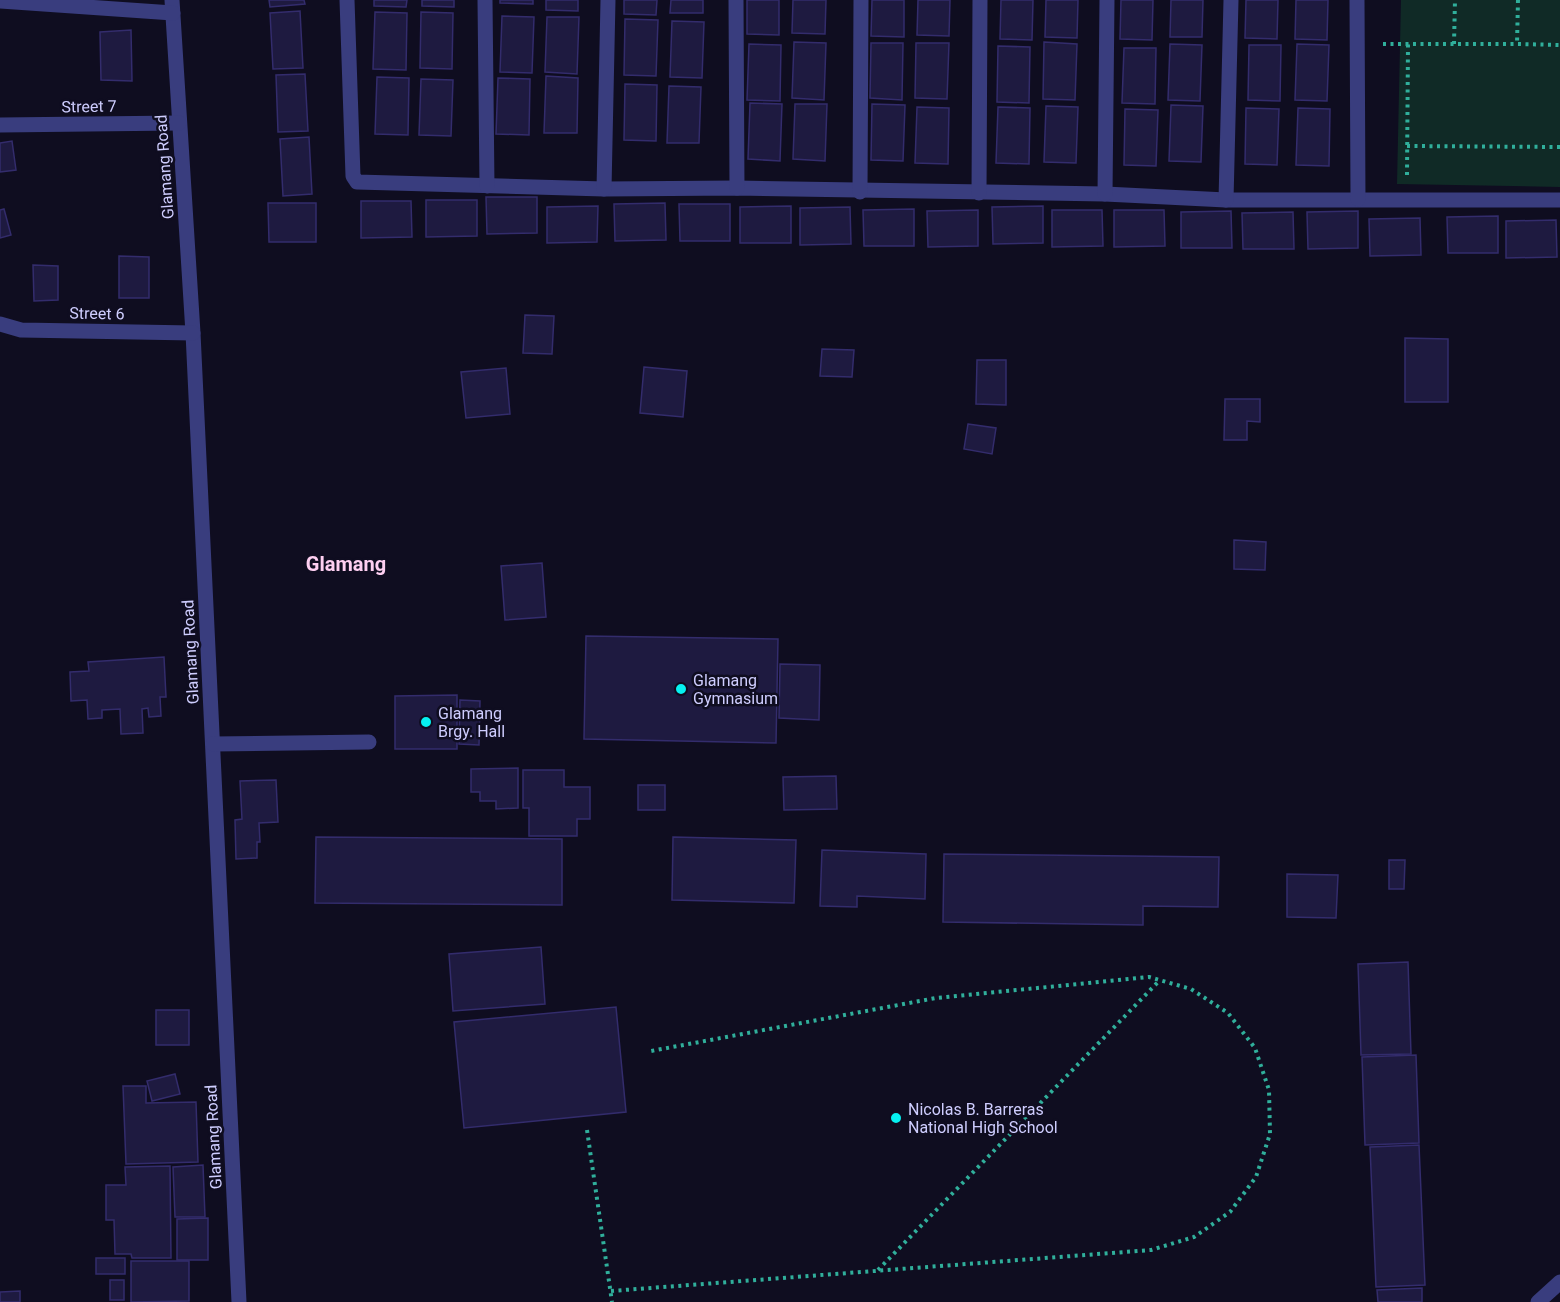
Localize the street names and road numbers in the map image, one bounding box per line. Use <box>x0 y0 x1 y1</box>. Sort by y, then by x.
street label: Street 7 <box>61 97 117 116</box>
street label: Glamang Road <box>151 114 178 220</box>
street label: Street 6 <box>69 304 125 323</box>
street label: Glamang Road <box>178 599 203 705</box>
street label: Glamang Road <box>201 1084 226 1190</box>

